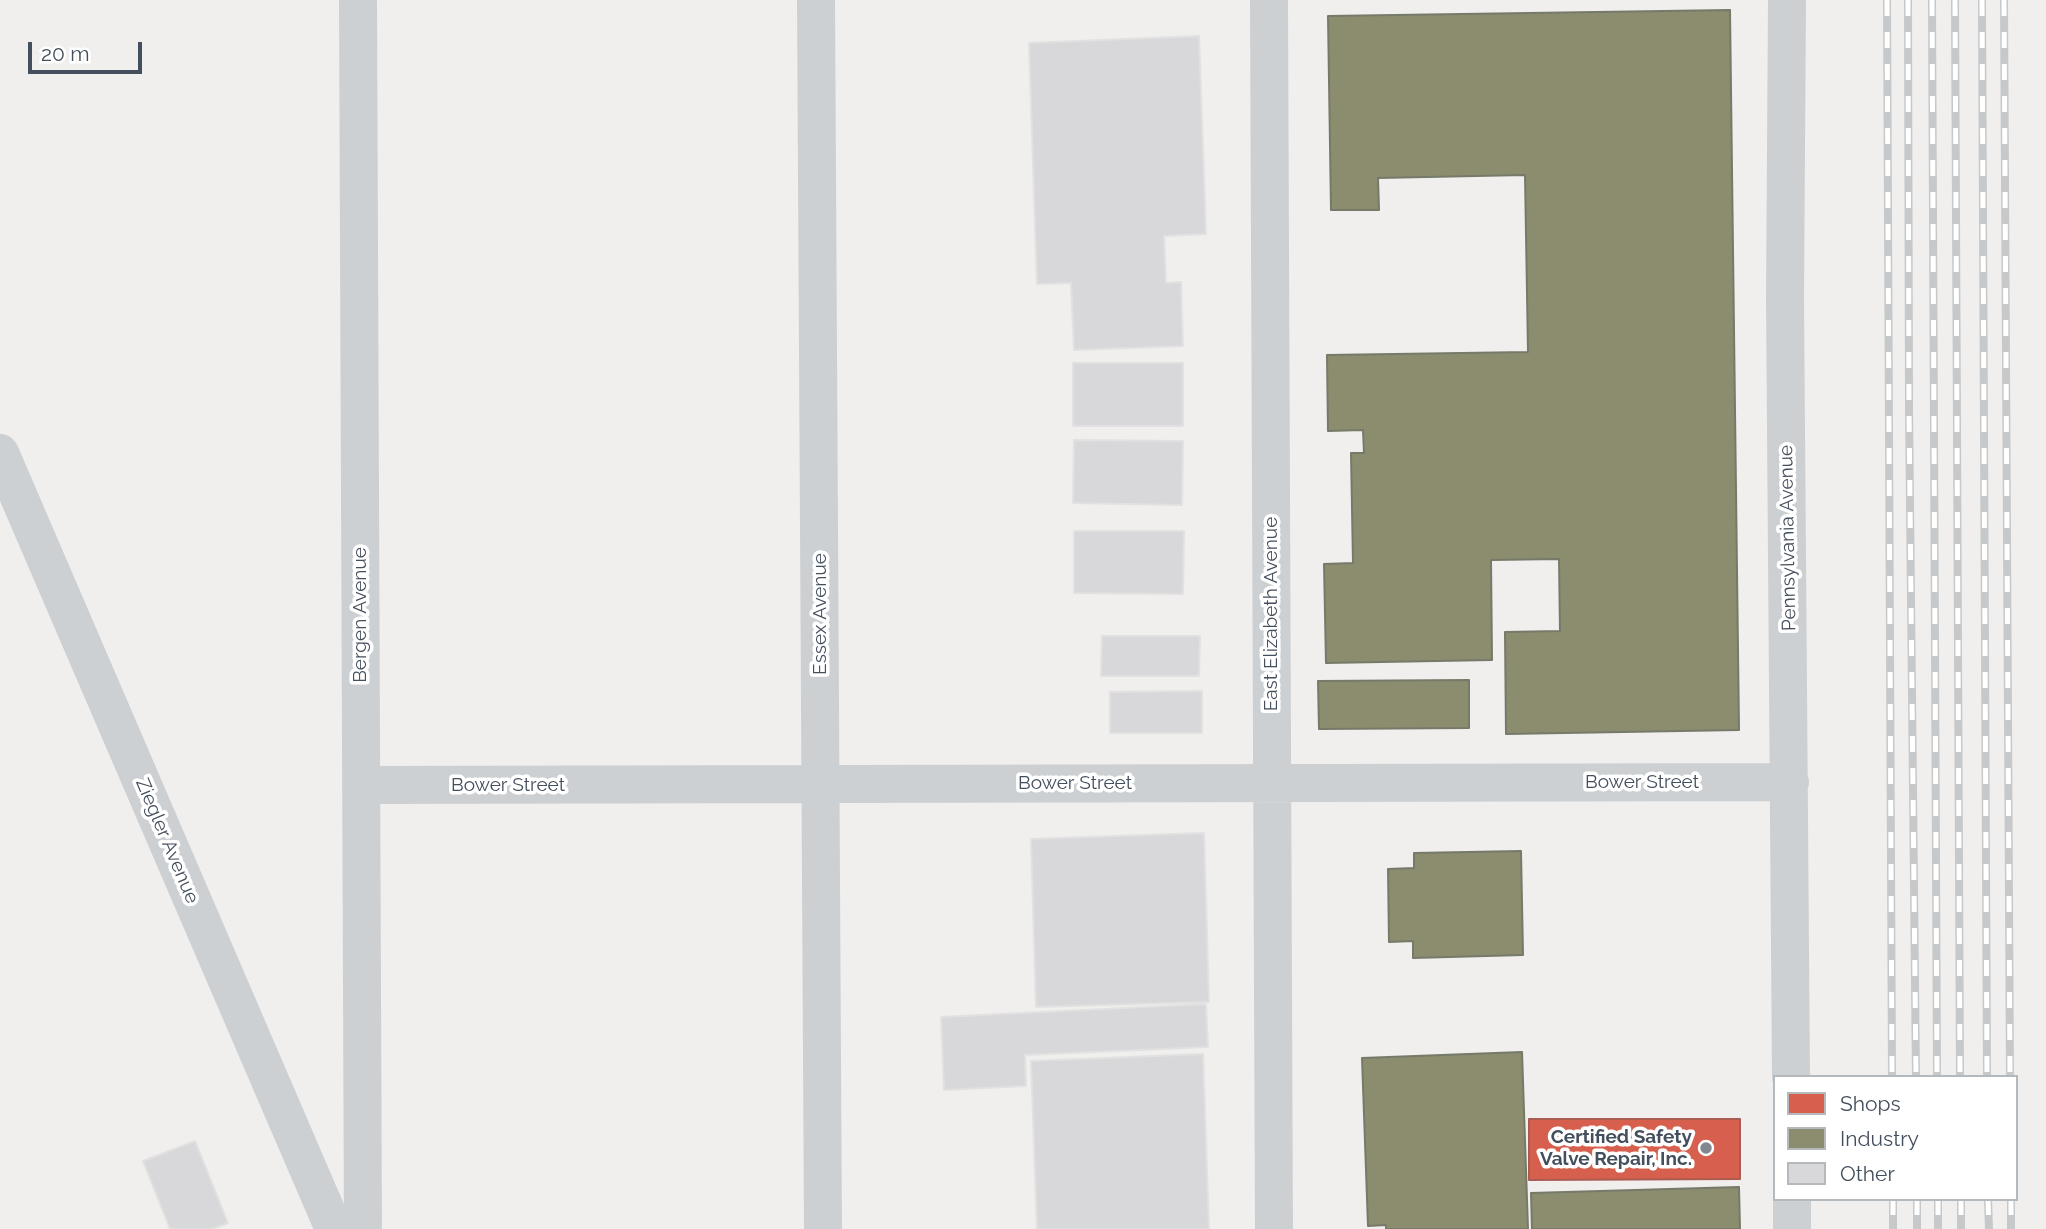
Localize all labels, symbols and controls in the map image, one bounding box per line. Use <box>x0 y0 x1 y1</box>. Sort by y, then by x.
scale bar <box>32 28 145 72</box>
text: 20 m <box>41 41 89 66</box>
street label: Pennsylvania Avenue <box>1775 445 1801 631</box>
street label: East Elizabeth Avenue <box>1260 517 1282 711</box>
street label: Bergen Avenue <box>349 547 371 683</box>
street label: Essex Avenue <box>809 553 831 675</box>
street label: Bower Street <box>1585 771 1699 793</box>
street label: Bower Street <box>1018 772 1132 794</box>
street label: Bower Street <box>451 774 565 796</box>
street label: Ziegler Avenue <box>130 775 204 907</box>
legend <box>1773 1075 2018 1201</box>
text: Shops <box>1840 1091 1901 1116</box>
place label: Certified Safety Valve Repair, Inc. <box>1540 1126 1692 1170</box>
text: Industry <box>1840 1126 1919 1151</box>
marker: Certified Safety Valve Repair, Inc. <box>1698 1140 1714 1156</box>
text: Other <box>1840 1161 1895 1186</box>

